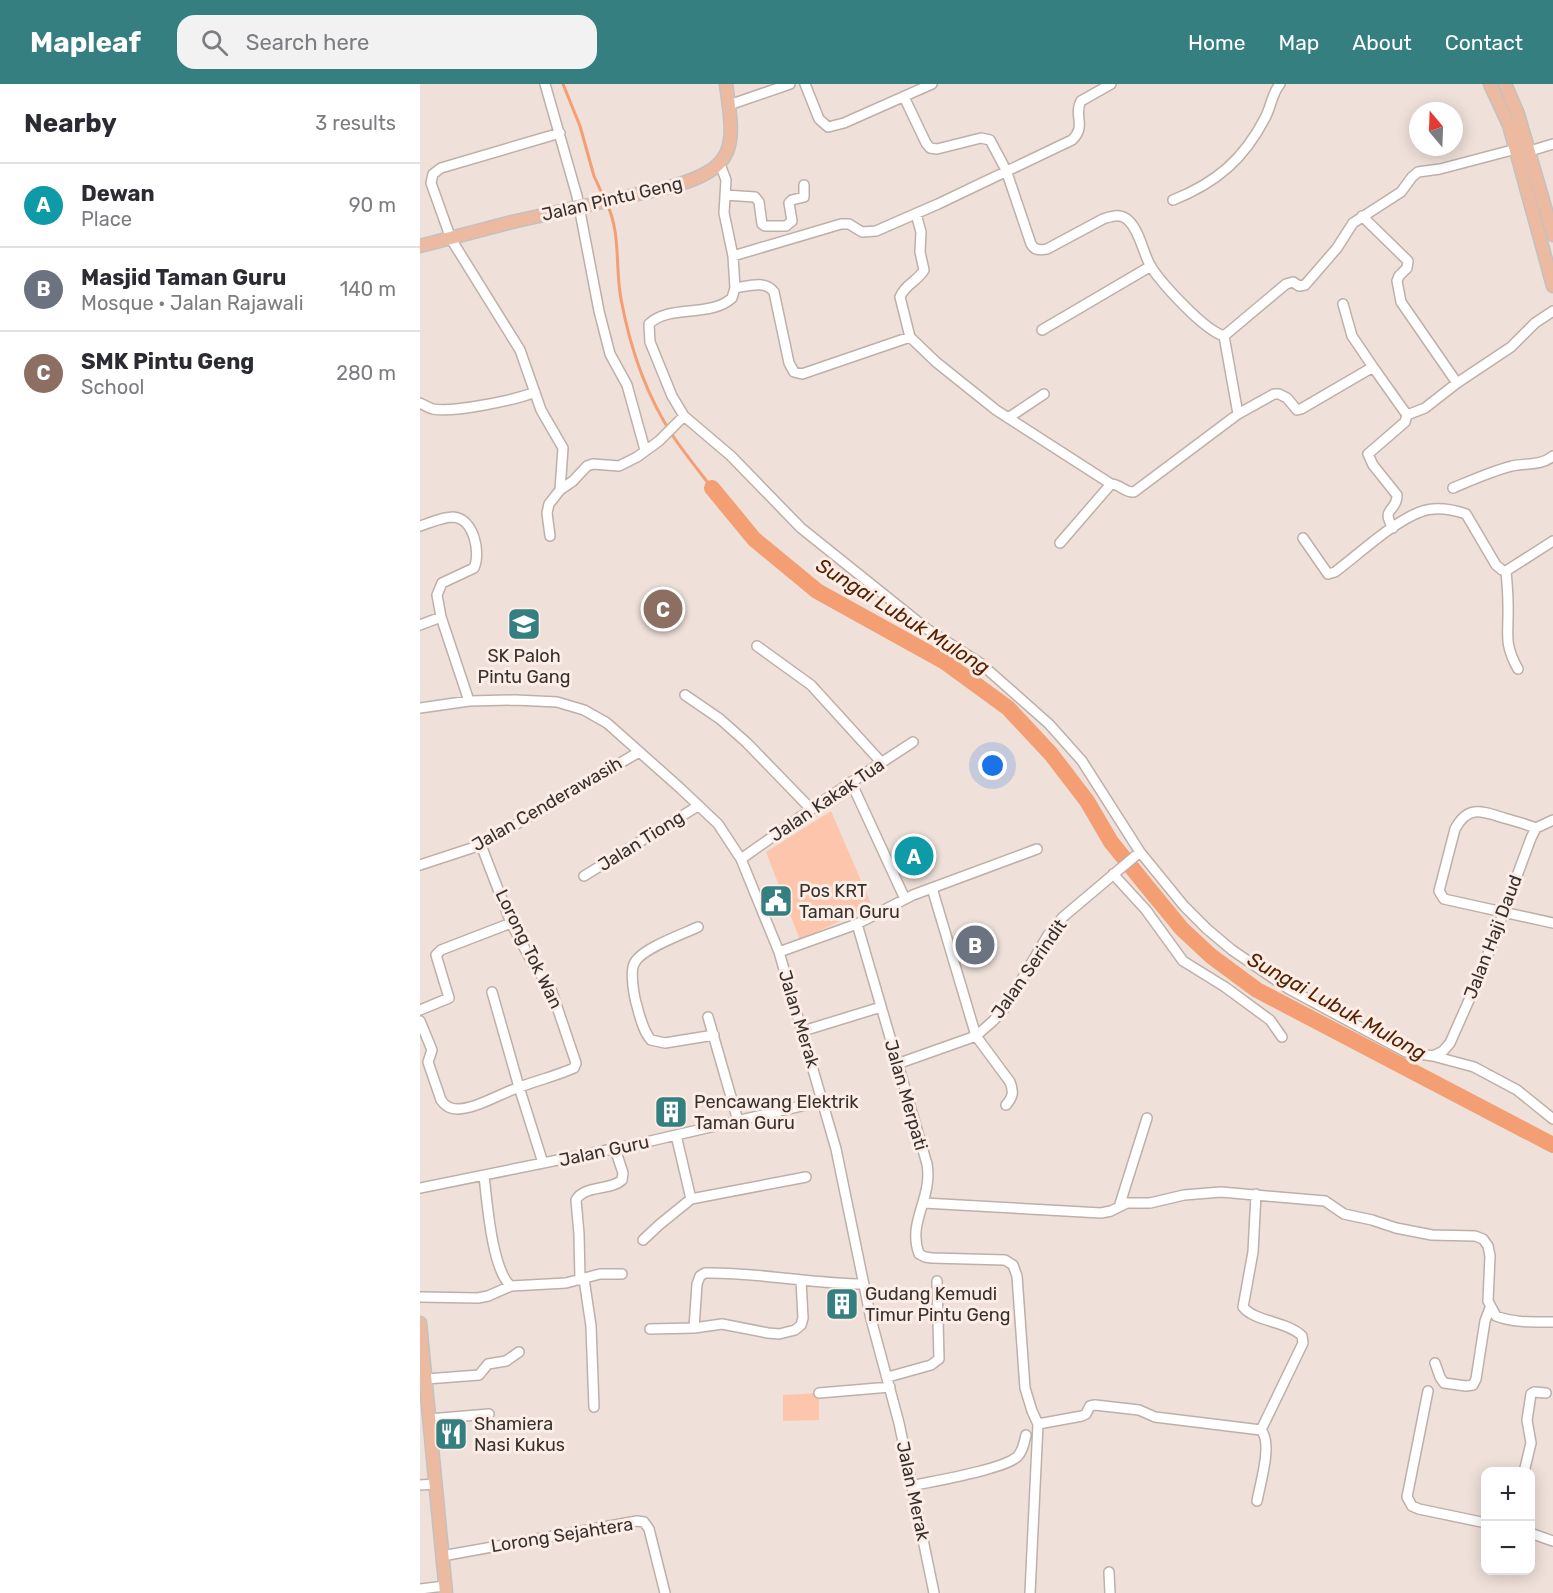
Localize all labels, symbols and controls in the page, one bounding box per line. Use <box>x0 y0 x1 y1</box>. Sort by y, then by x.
search box <box>177 15 597 69</box>
text: Mapleaf <box>30 26 141 59</box>
icon: search <box>198 26 231 59</box>
text: Search here <box>246 29 369 56</box>
text: Home <box>1188 30 1245 55</box>
text: Map <box>1278 30 1319 55</box>
text: About <box>1352 30 1412 55</box>
text: Contact <box>1445 30 1523 55</box>
north arrow <box>1409 102 1463 156</box>
text: Nearby <box>24 108 117 139</box>
text: 3 results <box>315 111 396 135</box>
street label: Jalan Pintu Geng <box>539 172 685 226</box>
text: Dewan <box>81 180 155 207</box>
text: A <box>36 193 51 217</box>
text: 90 m <box>349 193 396 217</box>
text: Place <box>81 207 132 231</box>
text: Masjid Taman Guru <box>81 264 286 291</box>
text: B <box>36 277 51 301</box>
text: 140 m <box>340 277 396 301</box>
text: Mosque · Jalan Rajawali <box>81 291 304 315</box>
text: SMK Pintu Geng <box>81 348 254 375</box>
text: C <box>36 361 51 385</box>
text: 280 m <box>336 361 396 385</box>
text: School <box>81 375 144 399</box>
water label: Sungai Lubuk Mulong <box>812 553 994 679</box>
pin: C <box>644 586 682 632</box>
school or university icon: SK Paloh Pintu Gang <box>506 606 542 642</box>
place label: SK Paloh Pintu Gang <box>478 645 570 688</box>
your location <box>978 751 1007 780</box>
street label: Jalan Cenderawasih <box>468 752 626 856</box>
street label: Jalan Kakak Tua <box>766 754 888 846</box>
street label: Jalan Tiong <box>594 806 688 876</box>
pin: A <box>894 834 934 878</box>
street label: Jalan Haji Daud <box>1459 872 1527 1002</box>
place label: Pos KRT Taman Guru <box>799 880 900 923</box>
public building icon: Pos KRT Taman Guru <box>758 883 794 919</box>
street label: Lorong Tok Wan <box>491 886 567 1012</box>
street label: Jalan Serindit <box>987 915 1071 1023</box>
pin: B <box>956 922 994 968</box>
water label: Sungai Lubuk Mulong <box>1244 947 1430 1065</box>
street label: Jalan Merak <box>774 967 825 1071</box>
street label: Jalan Merpati <box>880 1037 932 1153</box>
place label: Pencawang Elektrik Taman Guru <box>694 1091 859 1134</box>
building icon: Pencawang Elektrik Taman Guru <box>653 1094 689 1130</box>
street label: Jalan Guru <box>557 1131 651 1171</box>
place label: Gudang Kemudi Timur Pintu Geng <box>865 1283 1010 1326</box>
building icon: Gudang Kemudi Timur Pintu Geng <box>824 1286 860 1322</box>
place label: Shamiera Nasi Kukus <box>474 1413 565 1456</box>
restaurant icon: Shamiera Nasi Kukus <box>433 1416 469 1452</box>
street label: Jalan Merak <box>892 1439 934 1543</box>
map controls <box>1481 1467 1535 1575</box>
button: + <box>1481 1467 1535 1521</box>
street label: Lorong Sejahtera <box>489 1513 635 1557</box>
button: − <box>1481 1521 1535 1575</box>

